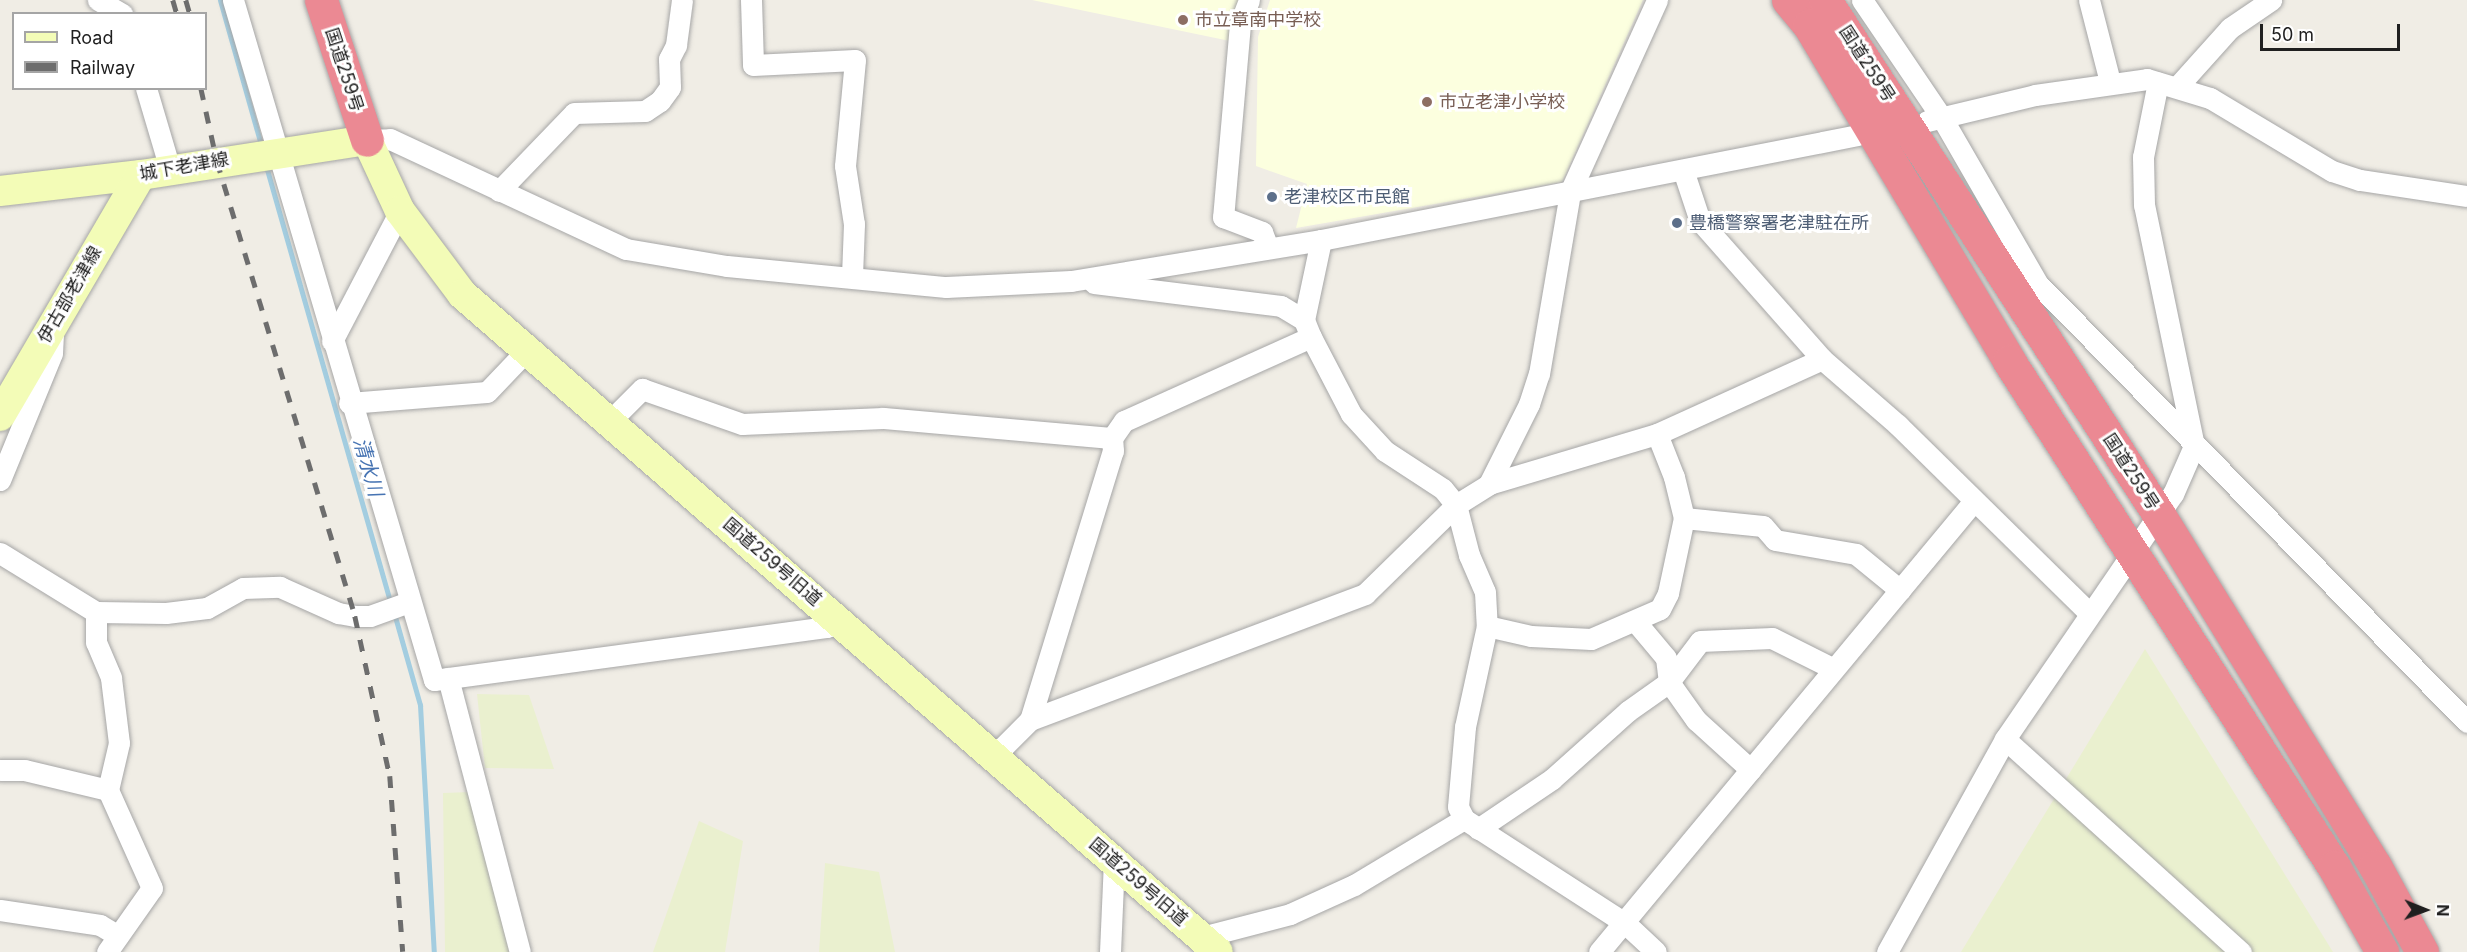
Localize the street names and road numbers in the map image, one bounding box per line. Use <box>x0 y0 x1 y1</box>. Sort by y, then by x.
street label: 国道259号 <box>1834 22 1900 106</box>
street label: 国道259号 <box>320 25 368 115</box>
street label: 城下老津線 <box>138 149 230 185</box>
street label: 伊古部老津線 <box>34 243 106 347</box>
street label: 国道259号 <box>2098 430 2164 514</box>
street label: 国道259号旧道 <box>718 513 826 611</box>
street label: 国道259号旧道 <box>1084 833 1192 931</box>

